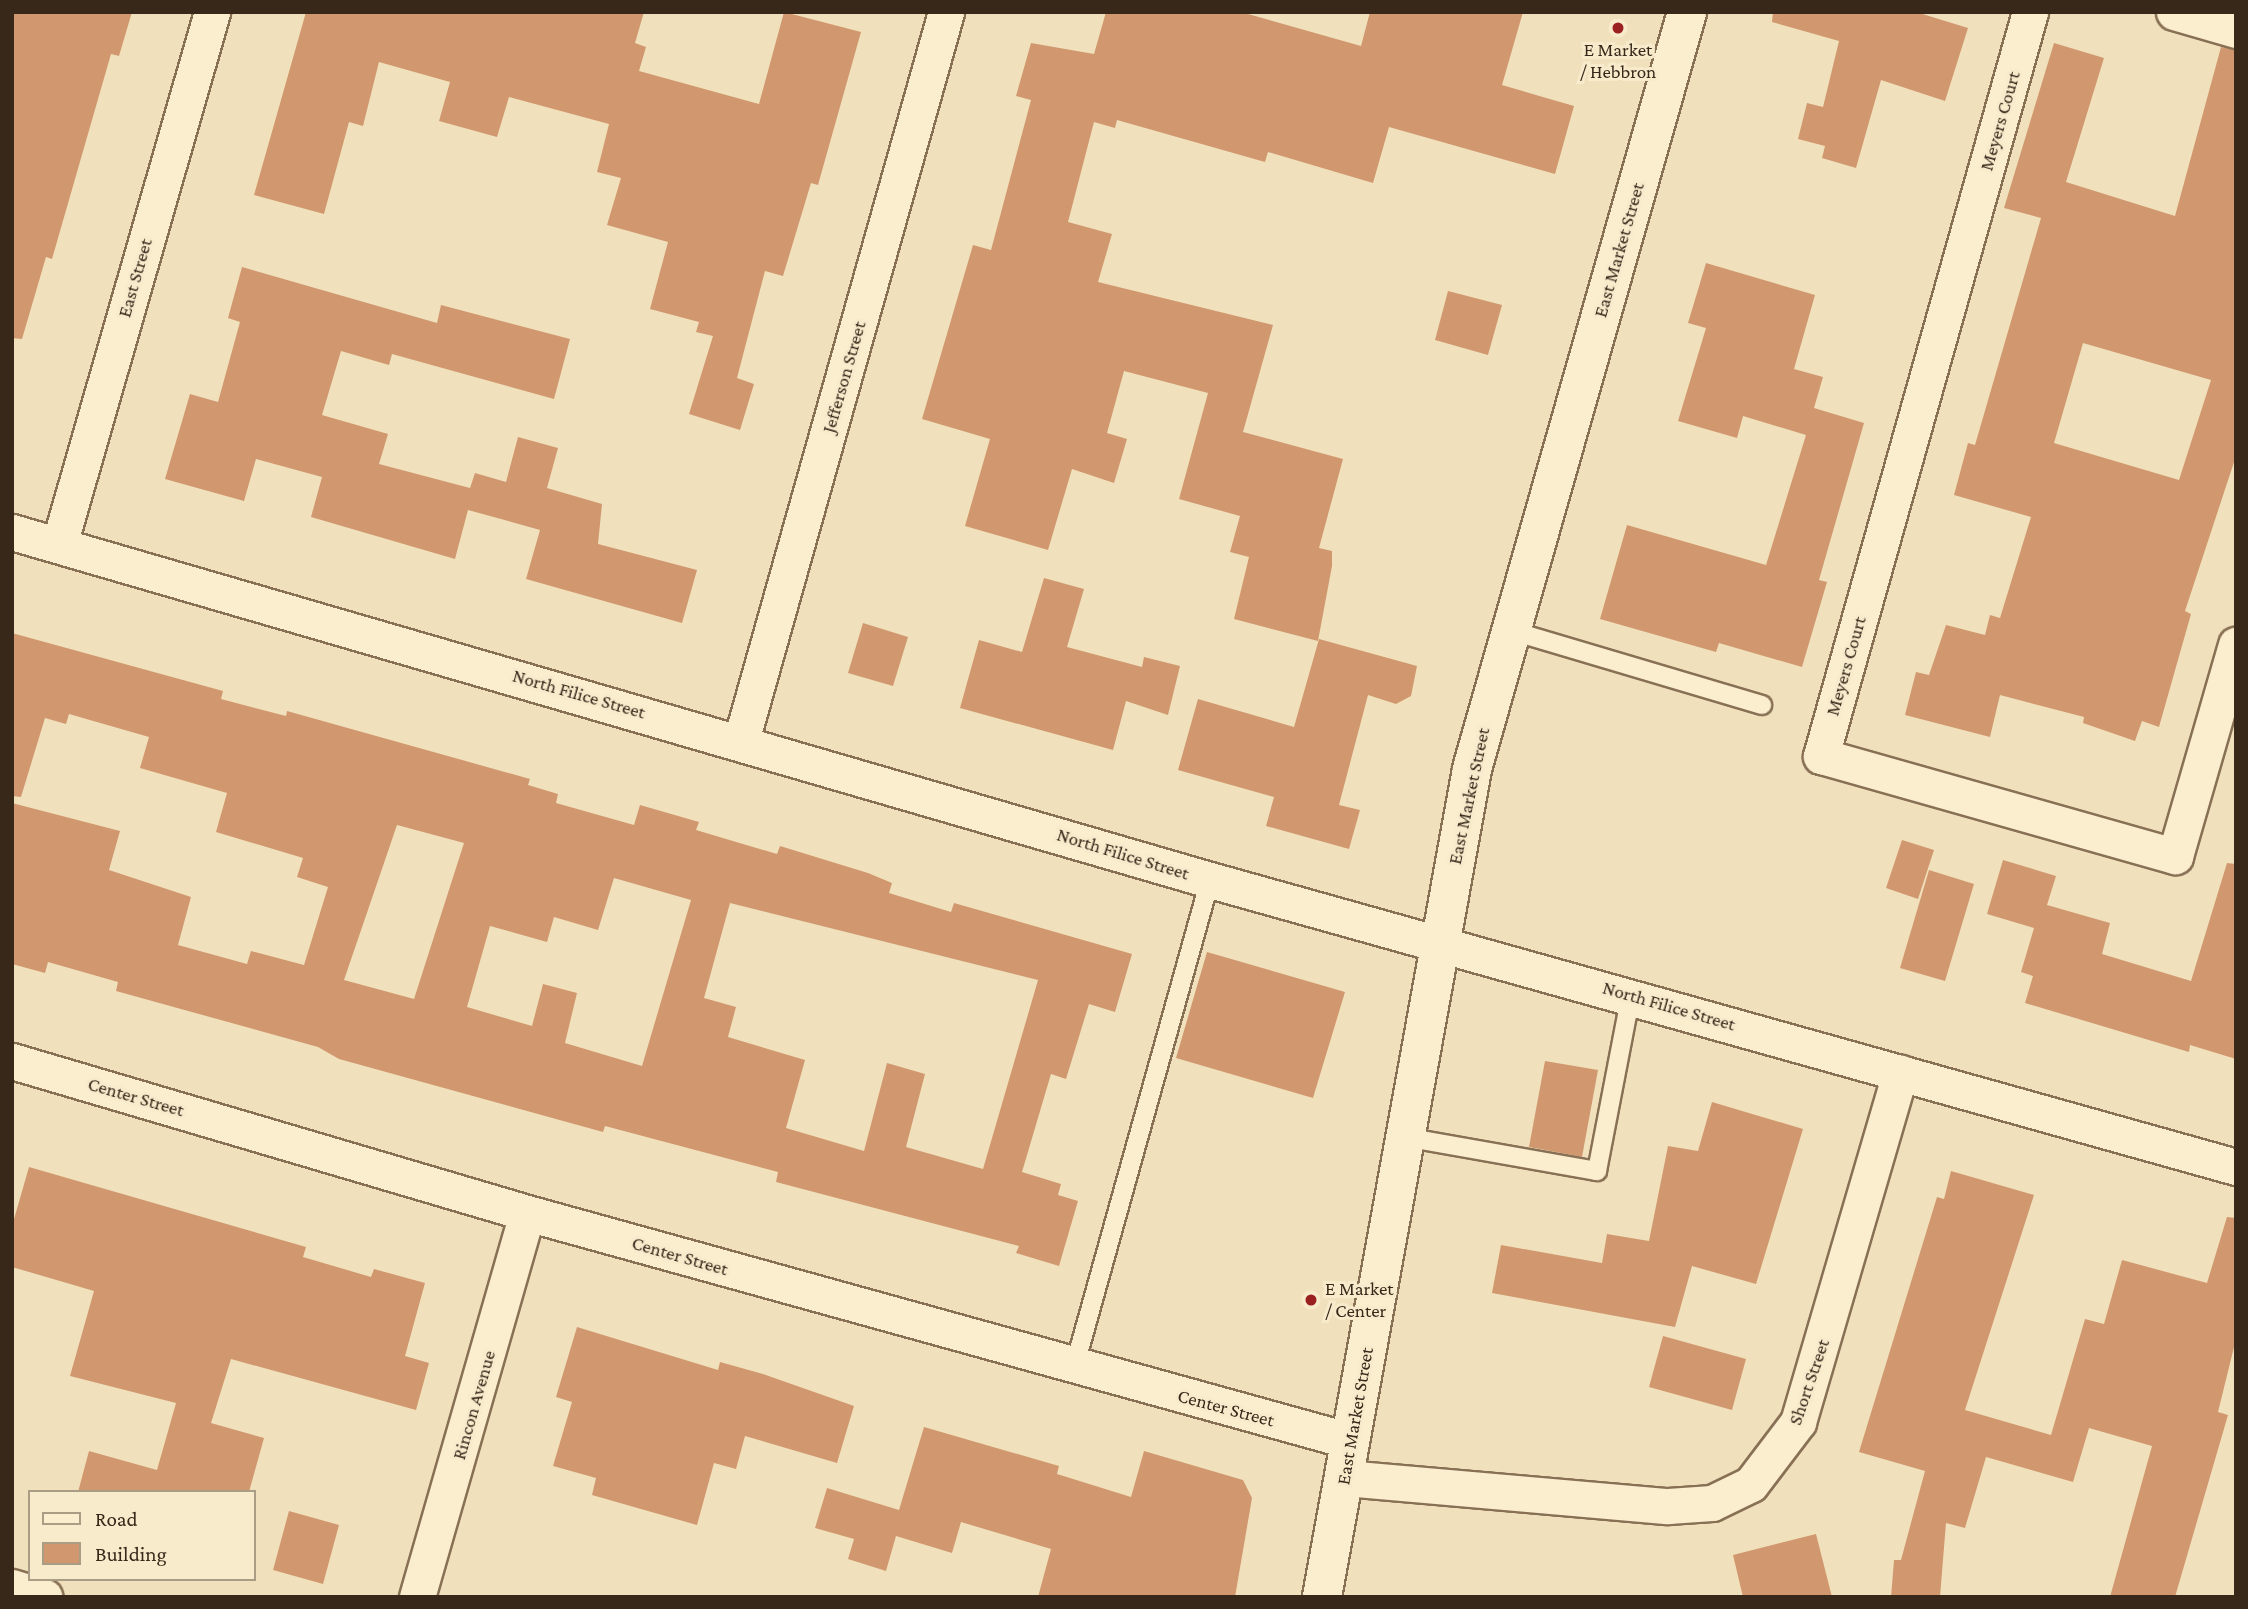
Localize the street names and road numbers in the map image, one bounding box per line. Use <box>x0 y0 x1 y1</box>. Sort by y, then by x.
street label: Meyers Court <box>1975 69 2025 173</box>
street label: East Market Street <box>1589 180 1649 320</box>
street label: East Street <box>113 236 157 320</box>
street label: Jefferson Street <box>817 318 871 436</box>
street label: Meyers Court <box>1821 614 1871 718</box>
street label: North Filice Street <box>510 664 648 724</box>
street label: East Market Street <box>1443 726 1495 866</box>
street label: North Filice Street <box>1054 823 1192 885</box>
street label: North Filice Street <box>1600 976 1738 1036</box>
street label: Center Street <box>85 1072 187 1122</box>
street label: Center Street <box>629 1231 731 1281</box>
street label: Short Street <box>1784 1336 1834 1428</box>
street label: East Market Street <box>1332 1345 1378 1487</box>
street label: Rincon Avenue <box>448 1348 500 1462</box>
street label: Center Street <box>1175 1384 1277 1432</box>

